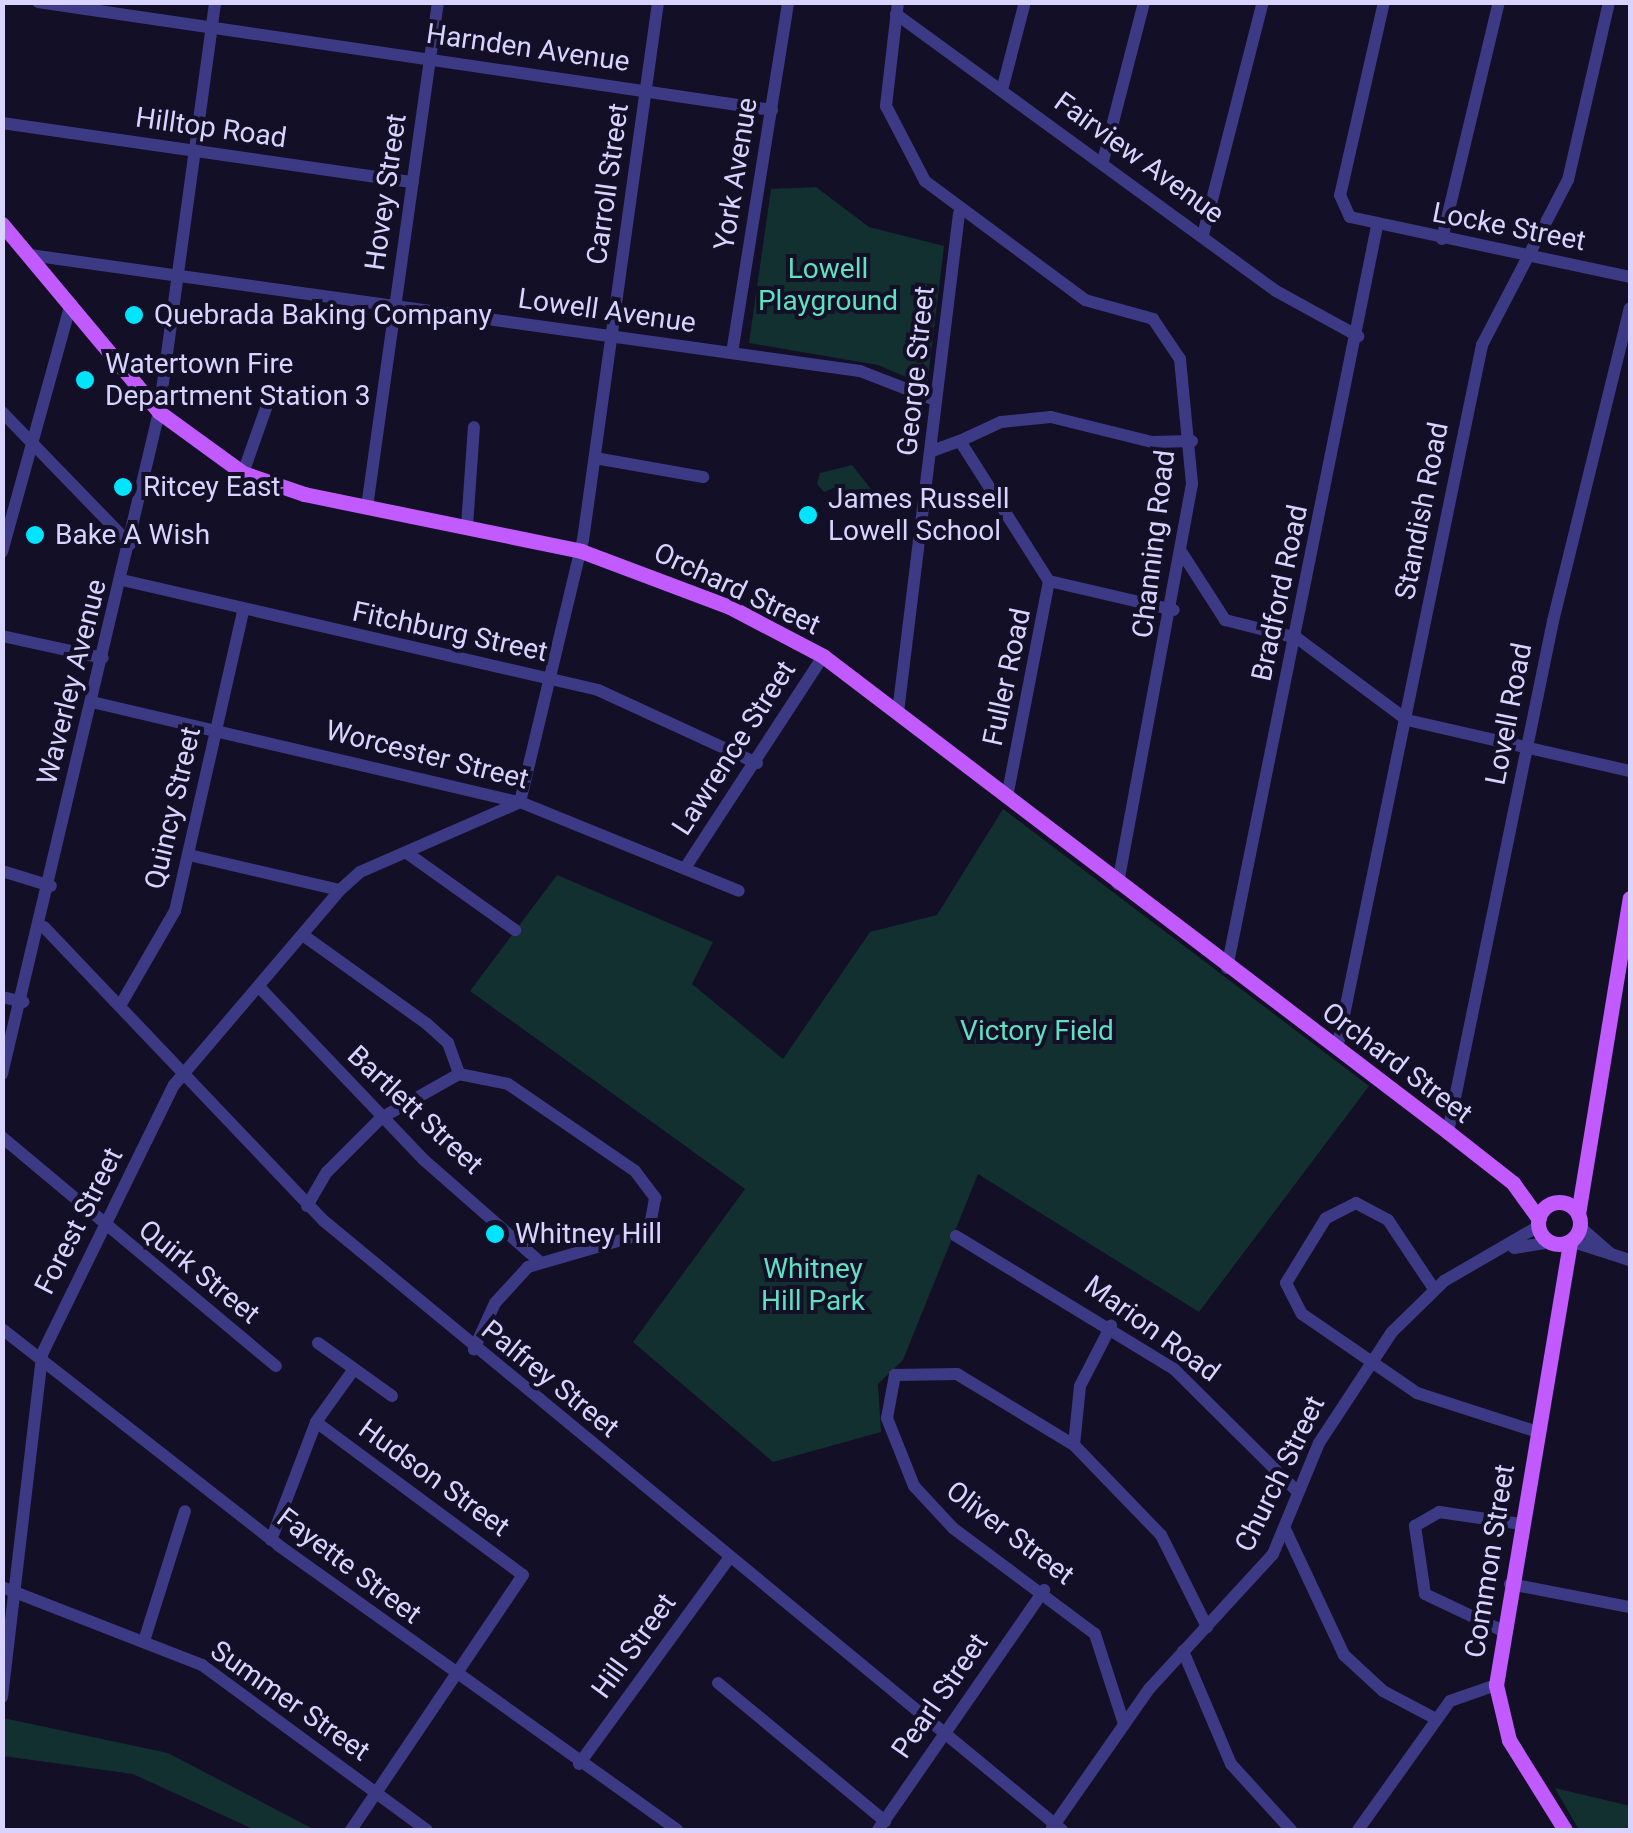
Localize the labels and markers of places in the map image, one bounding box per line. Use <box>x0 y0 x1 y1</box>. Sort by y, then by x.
place label: Quebrada Baking Company <box>154 298 492 332</box>
marker: Quebrada Baking Company <box>123 304 145 326</box>
place label: Watertown Fire Department Station 3 <box>105 347 371 413</box>
marker: Watertown Fire Department Station 3 <box>74 369 96 391</box>
place label: Ritcey East <box>143 470 280 504</box>
marker: Ritcey East <box>112 476 134 498</box>
place label: James Russell Lowell School <box>828 482 1010 548</box>
marker: James Russell Lowell School <box>797 504 819 526</box>
place label: Bake A Wish <box>55 518 210 552</box>
marker: Bake A Wish <box>24 524 46 546</box>
place label: Whitney Hill <box>515 1217 662 1251</box>
marker: Whitney Hill <box>484 1223 506 1245</box>

